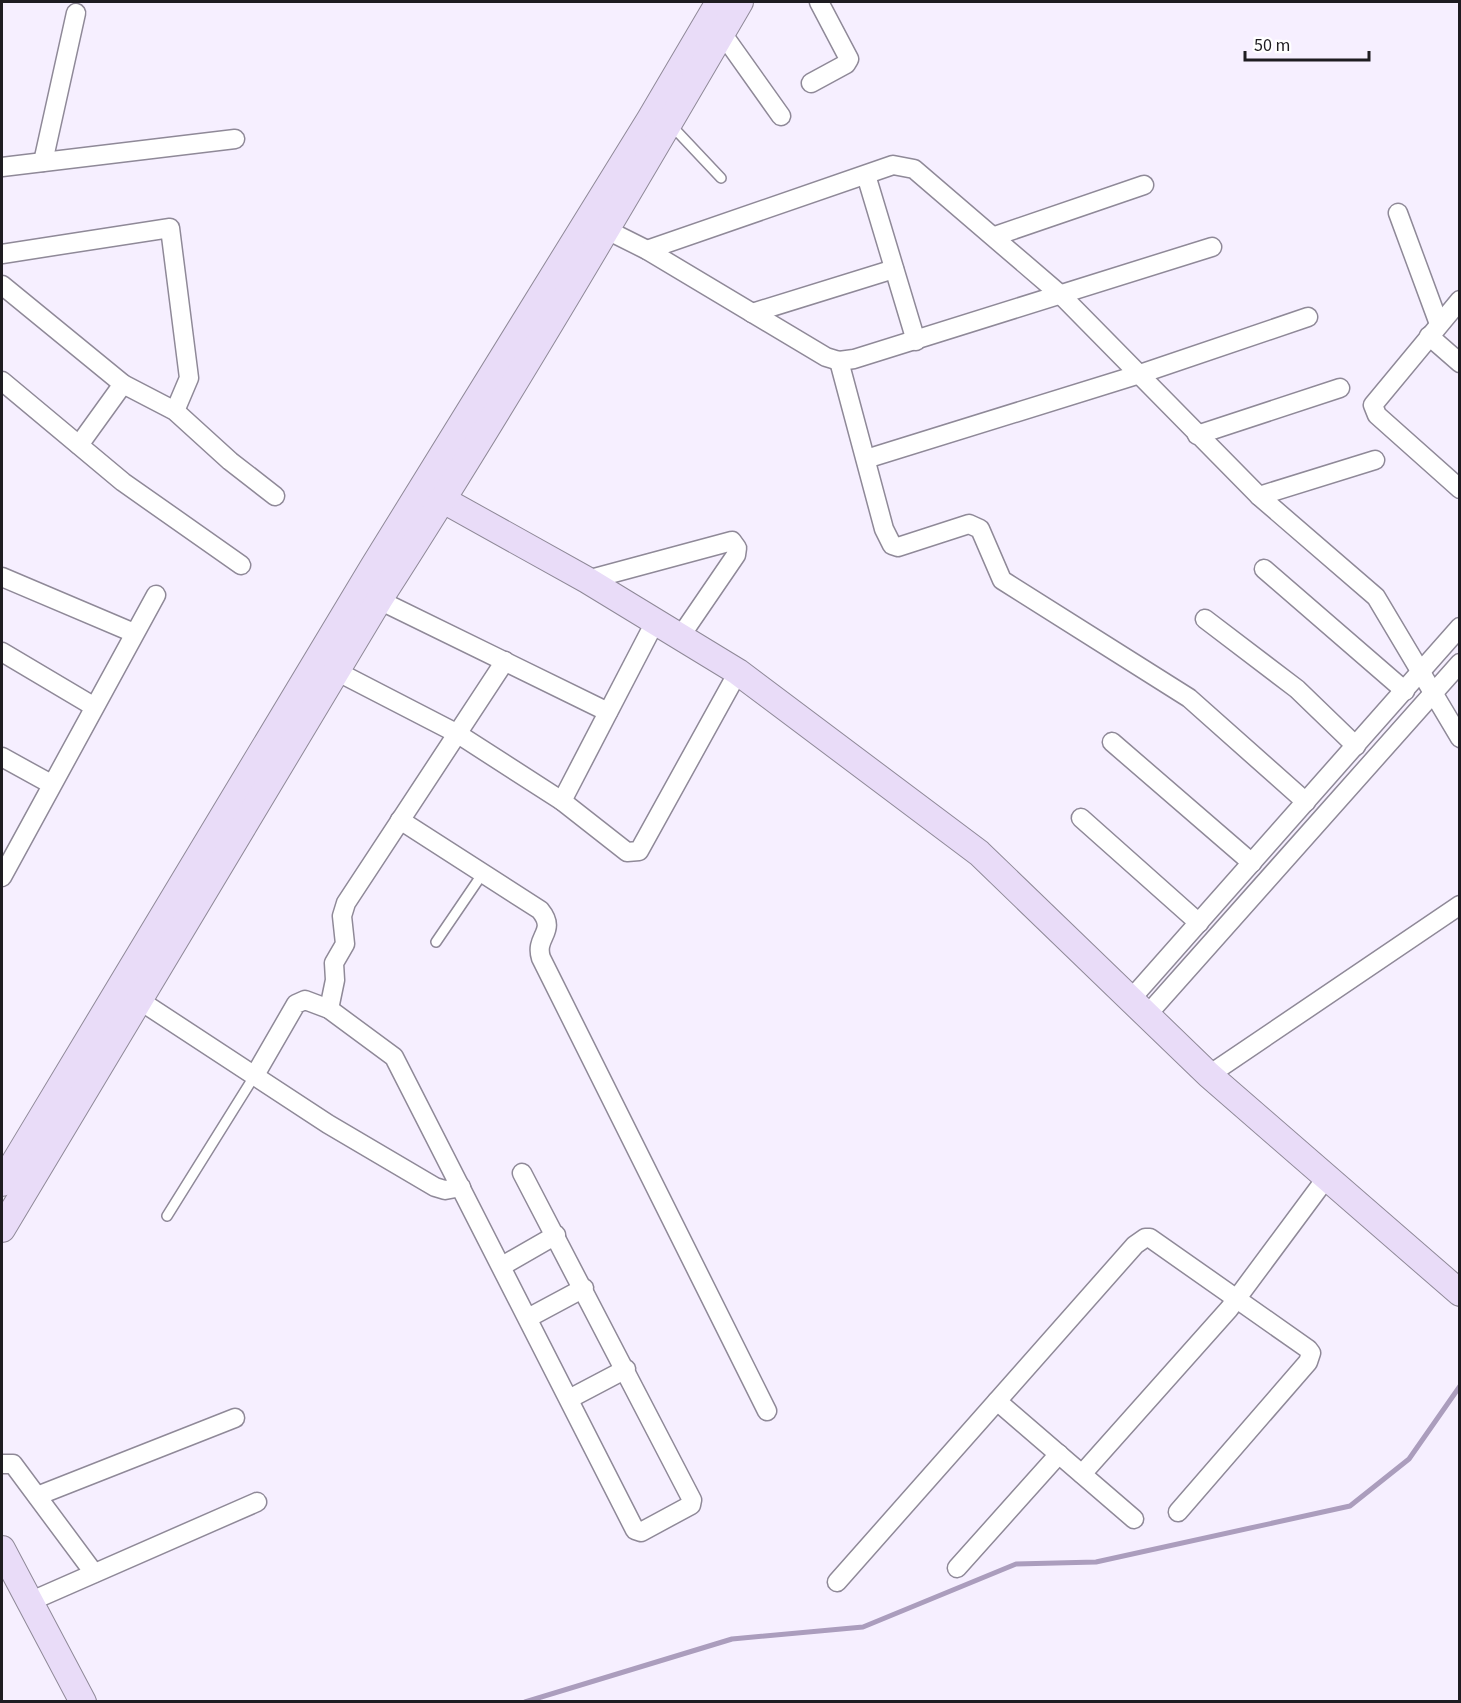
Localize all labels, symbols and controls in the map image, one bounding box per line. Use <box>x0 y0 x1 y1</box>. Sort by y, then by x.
scale bar <box>1245 24 1370 62</box>
text: 50 m <box>1254 33 1290 58</box>

